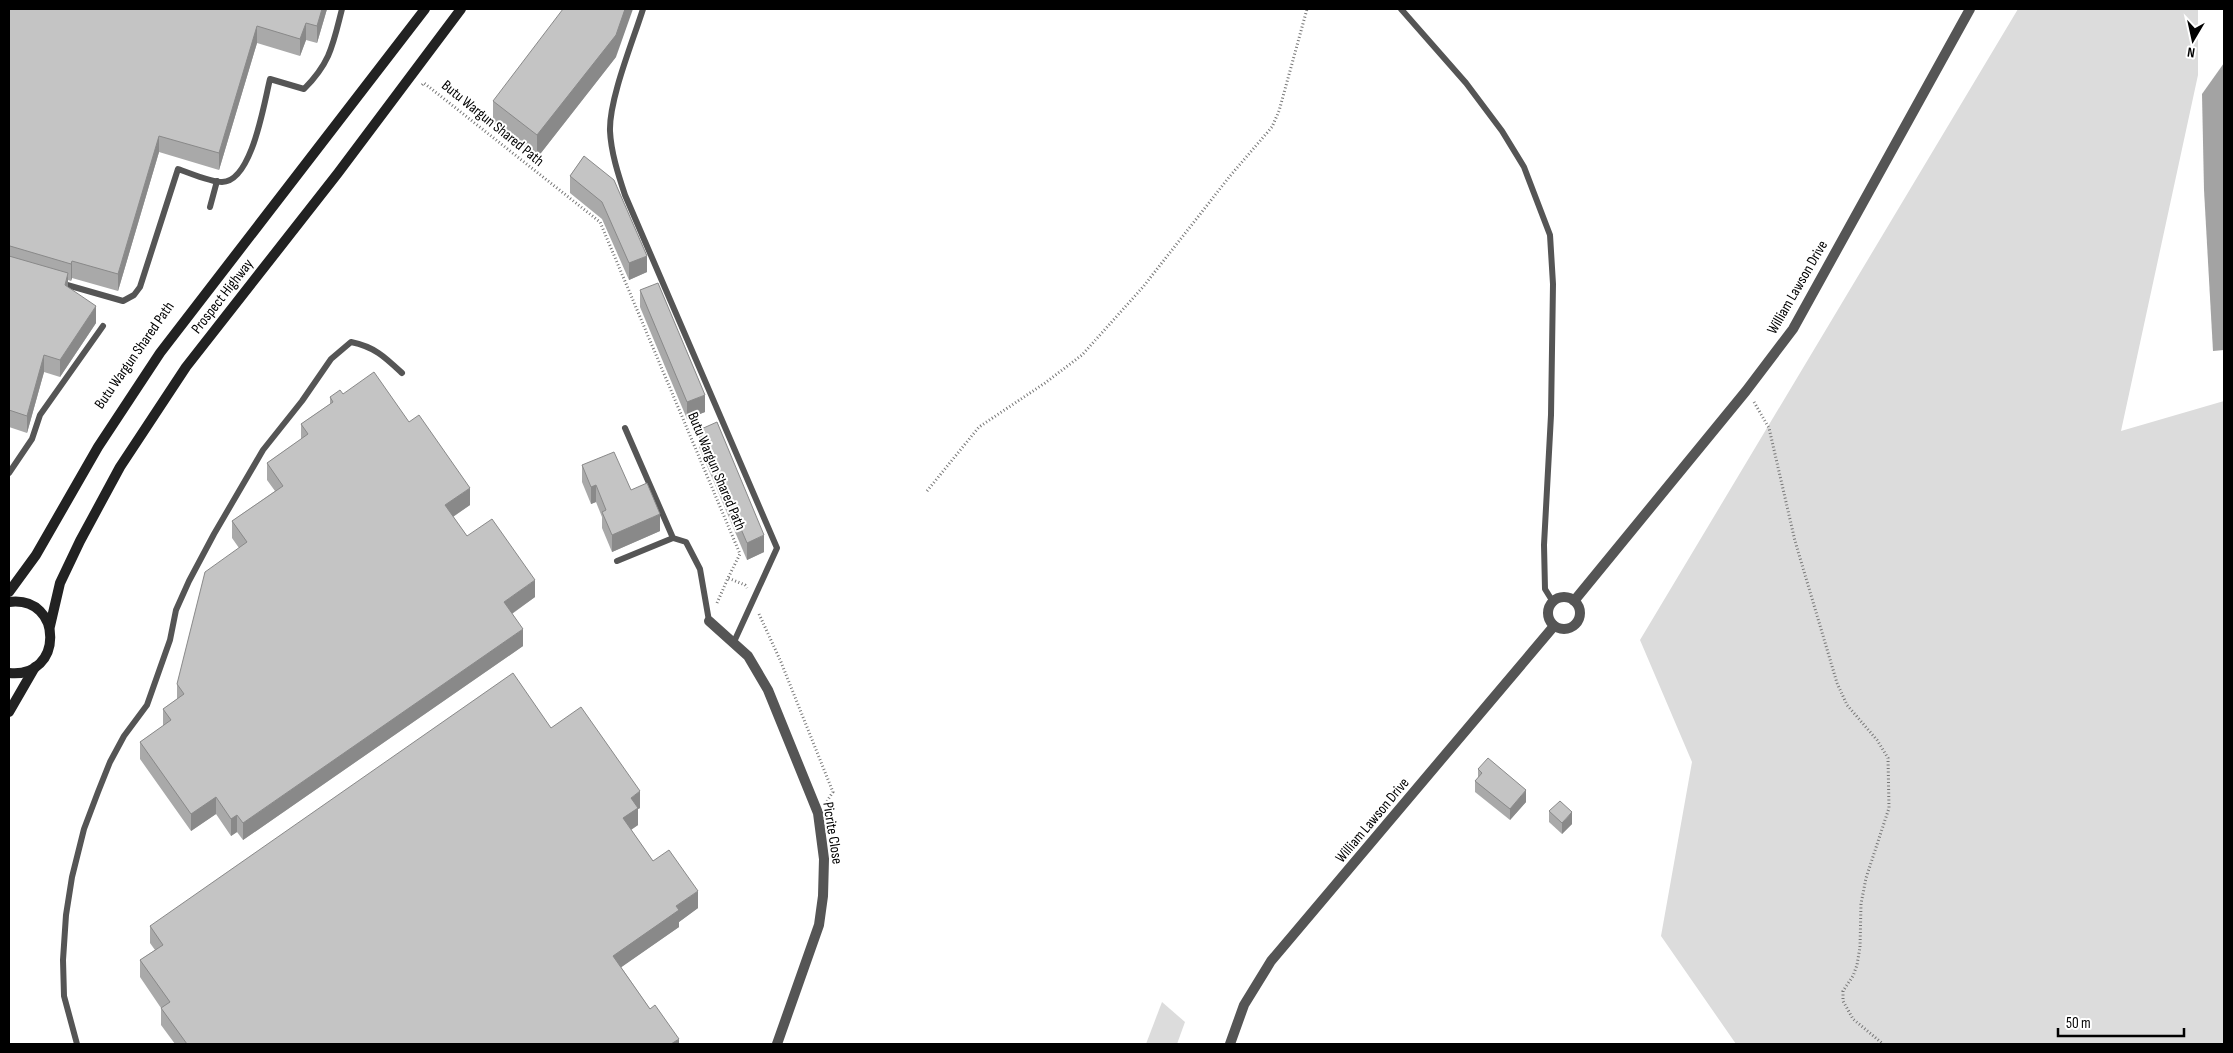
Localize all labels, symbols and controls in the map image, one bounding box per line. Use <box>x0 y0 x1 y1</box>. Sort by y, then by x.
north arrow <box>2168 15 2218 65</box>
text: N <box>2186 43 2196 61</box>
street label: Butu Wargun Shared Path <box>438 76 548 171</box>
street label: William Lawson Drive <box>1763 237 1832 338</box>
street label: Prospect Highway <box>187 255 258 337</box>
street label: Butu Wargun Shared Path <box>90 298 178 413</box>
street label: Butu Wargun Shared Path <box>683 409 750 533</box>
street label: William Lawson Drive <box>1331 774 1414 867</box>
street label: Picrite Close <box>818 801 847 866</box>
scale bar <box>2058 1006 2184 1038</box>
text: 50 m <box>2066 1014 2091 1033</box>

